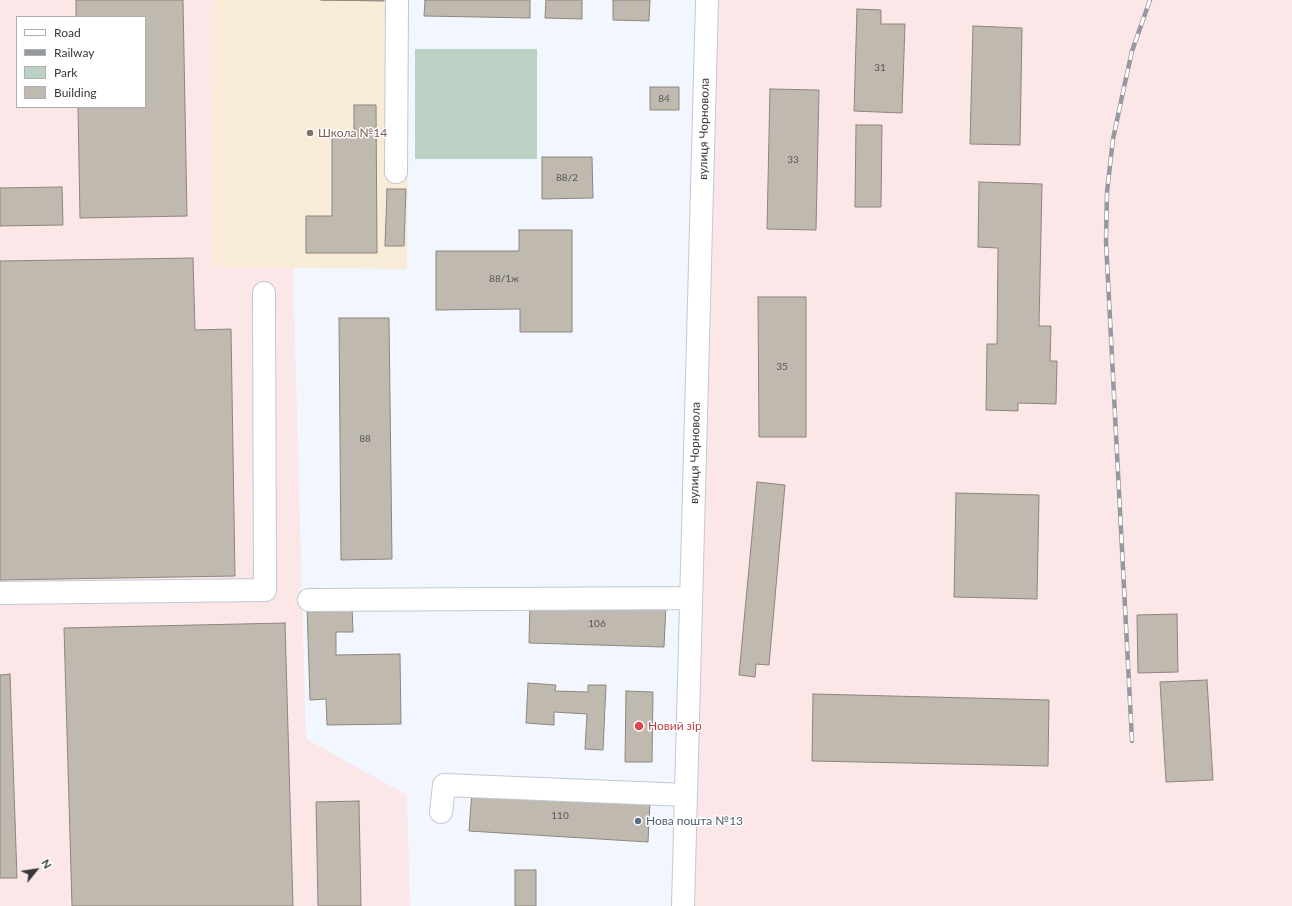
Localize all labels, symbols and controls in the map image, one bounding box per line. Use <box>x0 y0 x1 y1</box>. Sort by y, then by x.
legend <box>16 16 146 108</box>
text: Road <box>54 25 81 40</box>
text: Railway <box>54 45 94 60</box>
house number: 31 <box>874 62 886 74</box>
text: Park <box>54 65 77 80</box>
street label: вулиця Чорновола <box>696 78 712 180</box>
text: Building <box>54 85 97 100</box>
house number: 84 <box>658 93 670 105</box>
place label: Школа №14 <box>318 126 387 140</box>
marker: Школа №14 <box>305 128 315 138</box>
house number: 33 <box>787 154 799 166</box>
house number: 88/2 <box>556 172 578 184</box>
house number: 88/1ж <box>489 273 519 285</box>
house number: 35 <box>776 361 788 373</box>
street label: вулиця Чорновола <box>687 402 703 504</box>
house number: 88 <box>359 433 371 445</box>
house number: 106 <box>588 618 606 630</box>
place label: Новий зір <box>648 719 702 733</box>
marker: Новий зір <box>633 720 645 732</box>
house number: 110 <box>551 810 569 822</box>
place label: Нова пошта №13 <box>646 814 743 828</box>
marker: Нова пошта №13 <box>633 816 643 826</box>
north arrow <box>16 850 56 890</box>
text: N <box>39 857 55 871</box>

